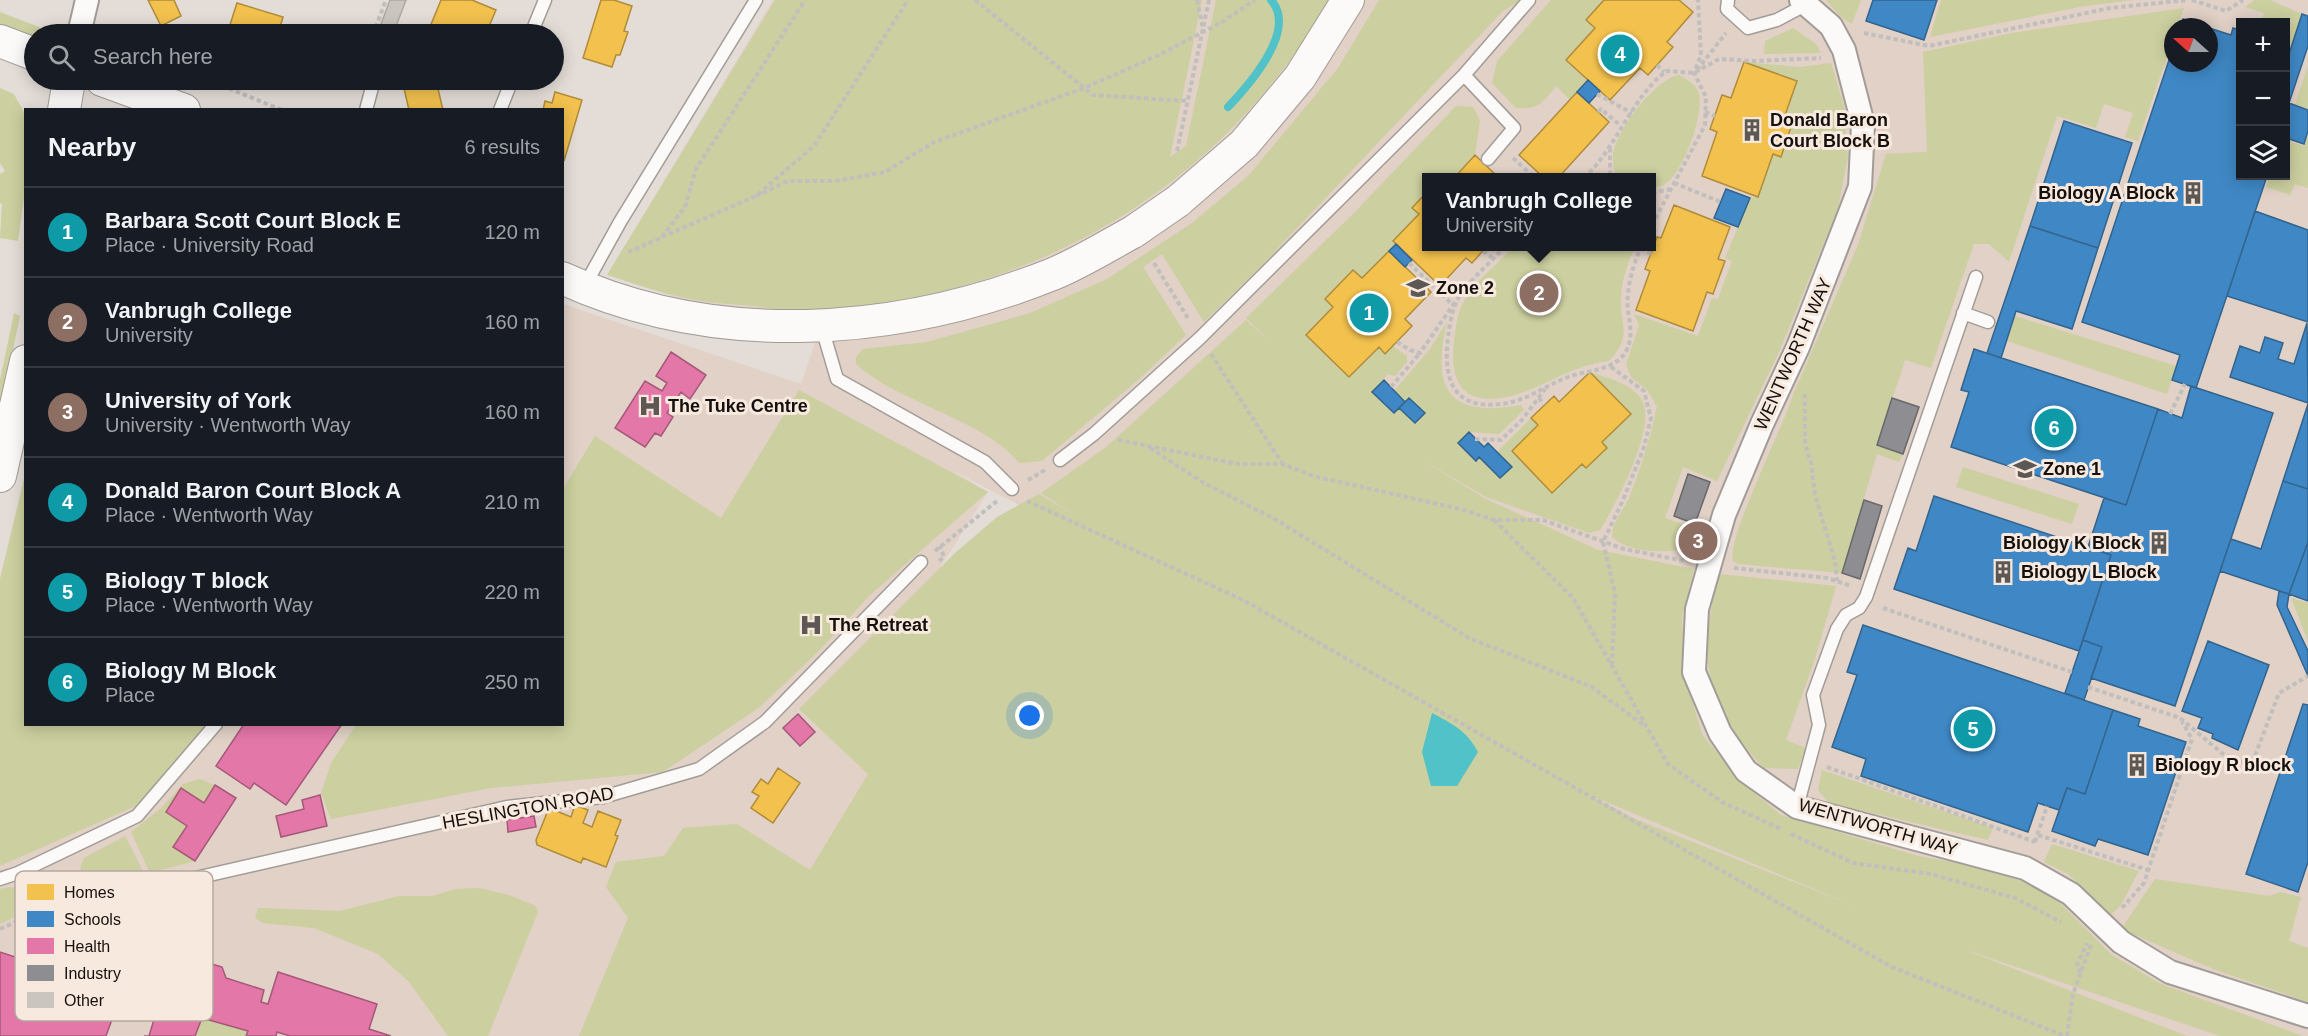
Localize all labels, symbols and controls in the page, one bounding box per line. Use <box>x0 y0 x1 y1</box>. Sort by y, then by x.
north arrow <box>2164 18 2218 72</box>
map controls <box>2236 18 2290 180</box>
button: + <box>2236 18 2290 72</box>
search box <box>24 24 564 90</box>
pin: 4 <box>1600 32 1640 76</box>
icon: search <box>45 41 78 74</box>
text: Search here <box>93 44 213 69</box>
button: − <box>2236 72 2290 126</box>
place label: Donald Baron Court Block B <box>1770 110 1890 151</box>
building icon: Donald Baron Court Block B <box>1739 117 1765 143</box>
button: layers <box>2236 126 2290 180</box>
text: Nearby <box>48 132 136 162</box>
text: 6 results <box>464 136 540 158</box>
popup <box>1422 173 1656 251</box>
building icon: Biology A Block <box>2180 180 2206 206</box>
place label: Biology A Block <box>2038 183 2176 203</box>
text: Vanbrugh College <box>1445 188 1633 213</box>
text: Barbara Scott Court Block E <box>105 208 401 233</box>
text: University <box>1445 214 1533 236</box>
text: 1 <box>62 221 73 243</box>
text: 120 m <box>484 221 540 243</box>
text: Place · University Road <box>105 234 314 256</box>
pin: 2 <box>1520 270 1558 316</box>
school or university icon: Zone 2 <box>1405 275 1431 301</box>
street label: WENTWORTH WAY <box>1750 275 1836 433</box>
place label: Zone 2 <box>1436 278 1494 298</box>
pin: 1 <box>1350 290 1388 336</box>
text: Vanbrugh College <box>105 298 292 323</box>
text: 2 <box>62 311 73 333</box>
text: 160 m <box>484 311 540 333</box>
text: University <box>105 324 193 346</box>
text: University of York <box>105 388 291 413</box>
hospital icon: The Tuke Centre <box>637 393 663 419</box>
place label: The Tuke Centre <box>668 396 808 416</box>
text: 3 <box>62 401 73 423</box>
text: 160 m <box>484 401 540 423</box>
pin: 6 <box>2034 406 2074 450</box>
text: University · Wentworth Way <box>105 414 351 436</box>
school or university icon: Zone 1 <box>2012 456 2038 482</box>
place label: Zone 1 <box>2043 459 2101 479</box>
text: Donald Baron Court Block A <box>105 478 401 503</box>
text: 4 <box>62 491 73 513</box>
text: 210 m <box>484 491 540 513</box>
text: Place · Wentworth Way <box>105 504 313 526</box>
pin: 3 <box>1678 518 1718 564</box>
building icon: Biology K Block <box>2146 530 2172 556</box>
place label: Biology K Block <box>2003 533 2142 553</box>
building icon: Biology L Block <box>1990 559 2016 585</box>
place label: Biology L Block <box>2021 562 2158 582</box>
text: Biology T block <box>105 568 269 593</box>
text: 5 <box>62 581 73 603</box>
text: 220 m <box>484 581 540 603</box>
text: Place · Wentworth Way <box>105 594 313 616</box>
hospital icon: The Retreat <box>798 612 824 638</box>
place label: The Retreat <box>829 615 928 635</box>
text: Biology M Block <box>105 658 276 683</box>
text: 6 <box>62 671 73 693</box>
text: 250 m <box>484 671 540 693</box>
text: Place <box>105 684 155 706</box>
your location <box>1015 701 1044 730</box>
pin: 5 <box>1954 706 1992 752</box>
building icon: Biology R block <box>2124 752 2150 778</box>
place label: Biology R block <box>2155 755 2292 775</box>
street label: HESLINGTON ROAD <box>441 783 615 833</box>
street label: WENTWORTH WAY <box>1796 795 1960 859</box>
legend <box>15 871 213 1021</box>
text: Homes <box>64 884 115 901</box>
text: Schools <box>64 911 121 928</box>
text: Health <box>64 938 110 955</box>
text: Industry <box>64 965 121 982</box>
text: Other <box>64 992 105 1009</box>

